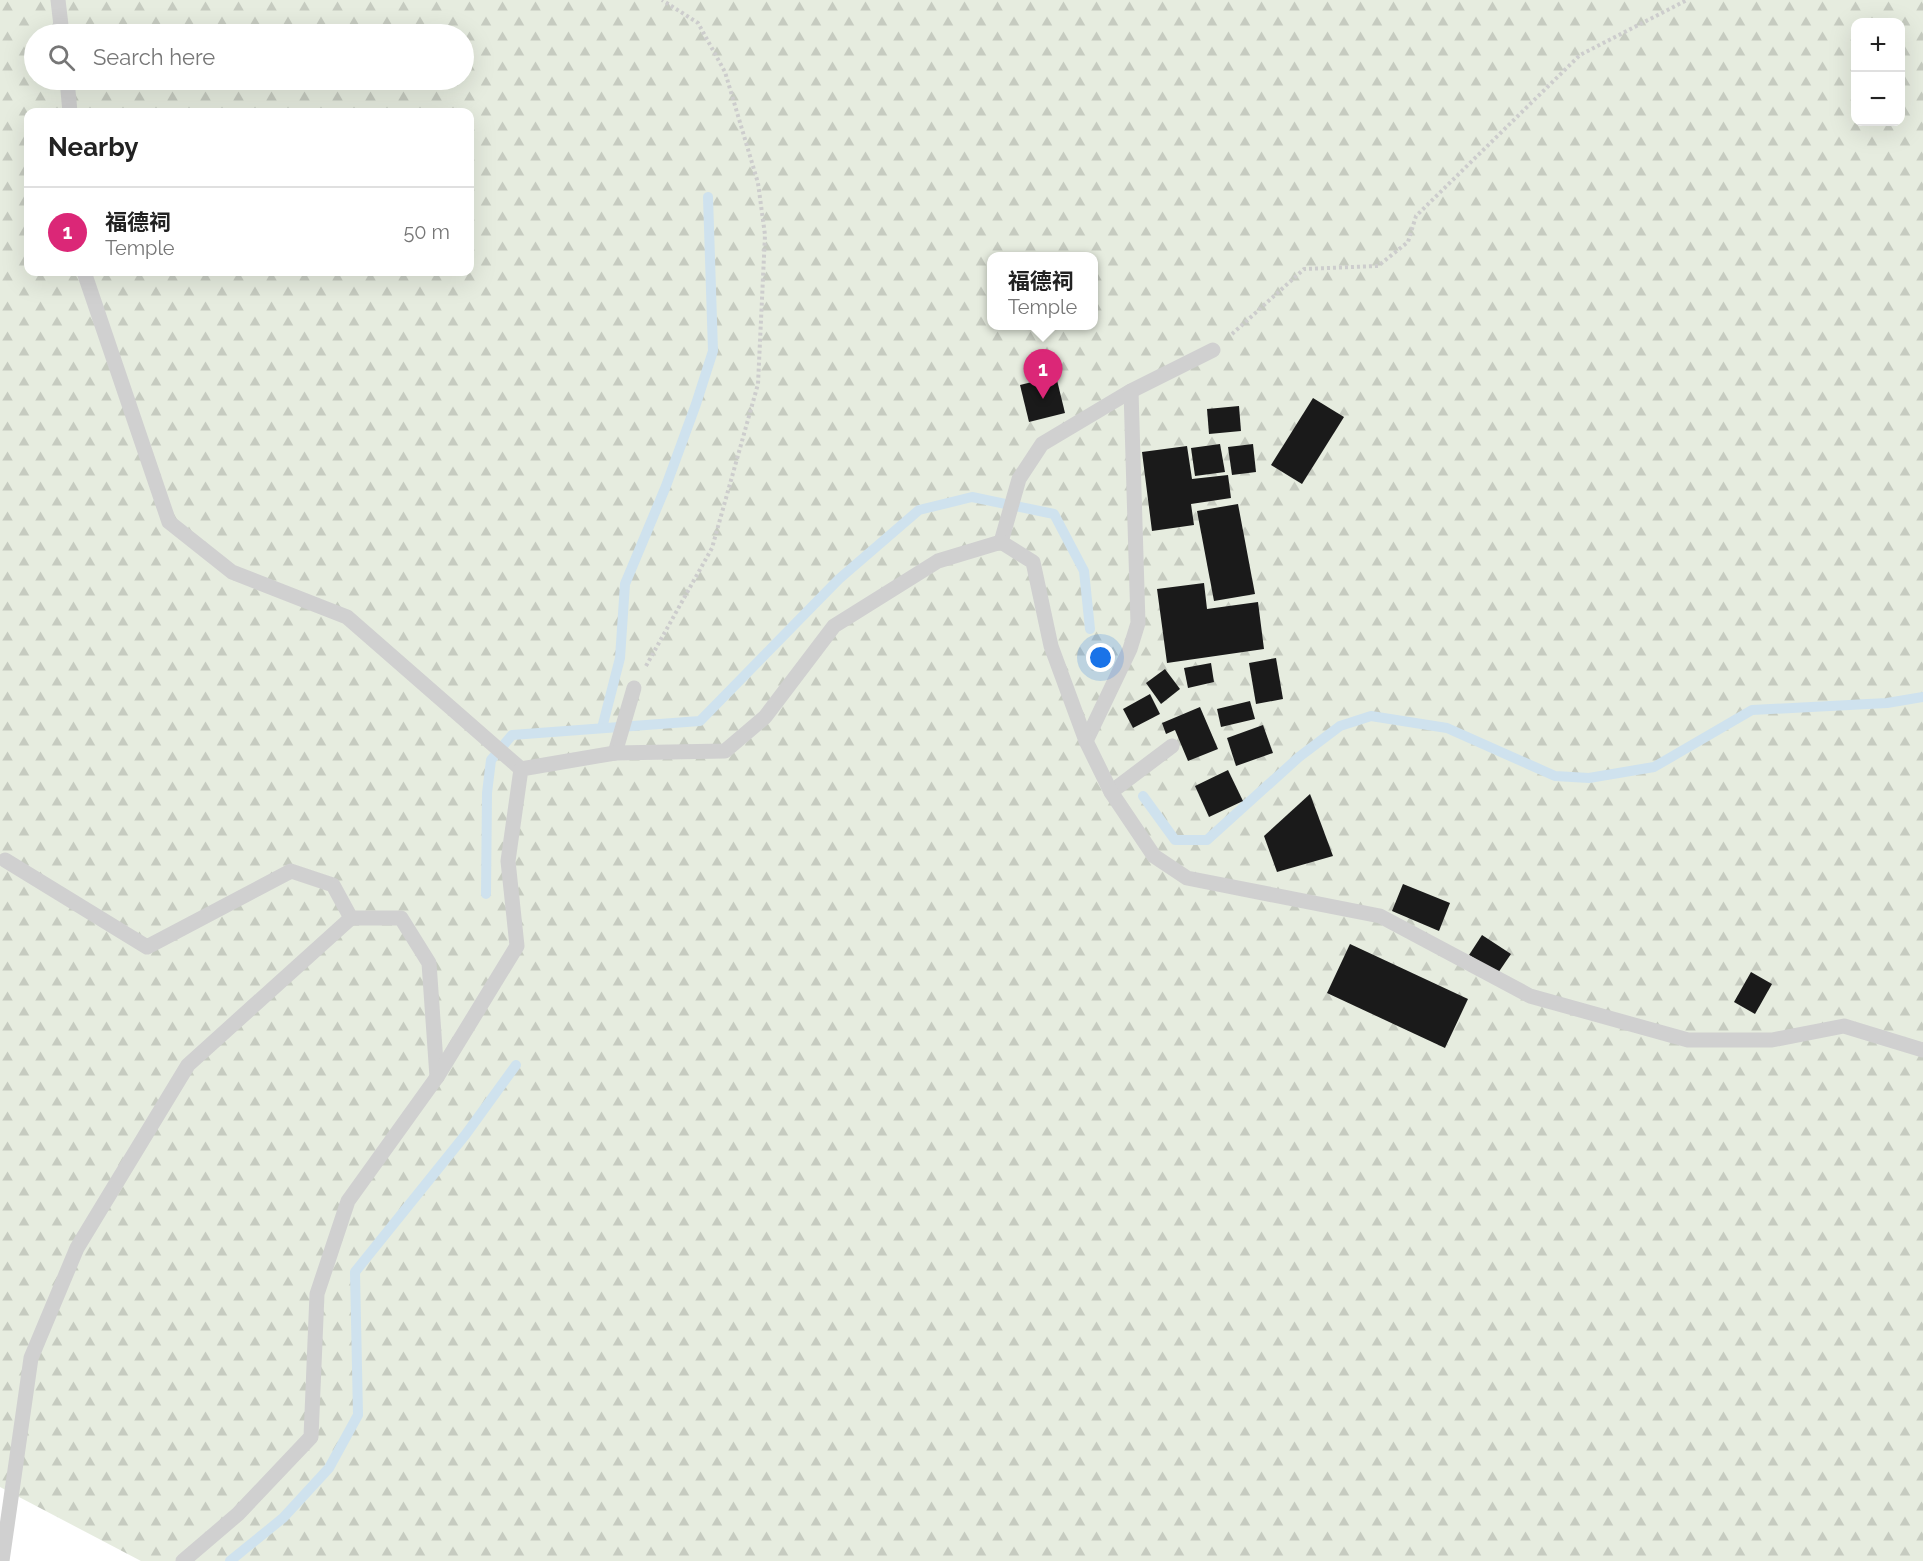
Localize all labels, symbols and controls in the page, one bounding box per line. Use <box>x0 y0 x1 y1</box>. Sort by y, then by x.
map controls <box>1851 18 1905 126</box>
button: + <box>1851 18 1905 72</box>
search box <box>24 24 474 90</box>
icon: search <box>45 41 78 74</box>
text: Search here <box>93 44 215 70</box>
button: − <box>1851 72 1905 126</box>
text: Nearby <box>48 132 138 162</box>
text: 福德祠 <box>105 209 171 235</box>
text: 1 <box>63 220 72 244</box>
text: 50 m <box>403 220 450 244</box>
text: Temple <box>105 236 175 260</box>
popup <box>987 252 1098 330</box>
text: 福德祠 <box>1008 268 1074 294</box>
text: Temple <box>1008 295 1077 319</box>
pin: 1 <box>1024 350 1062 399</box>
your location <box>1086 643 1115 672</box>

